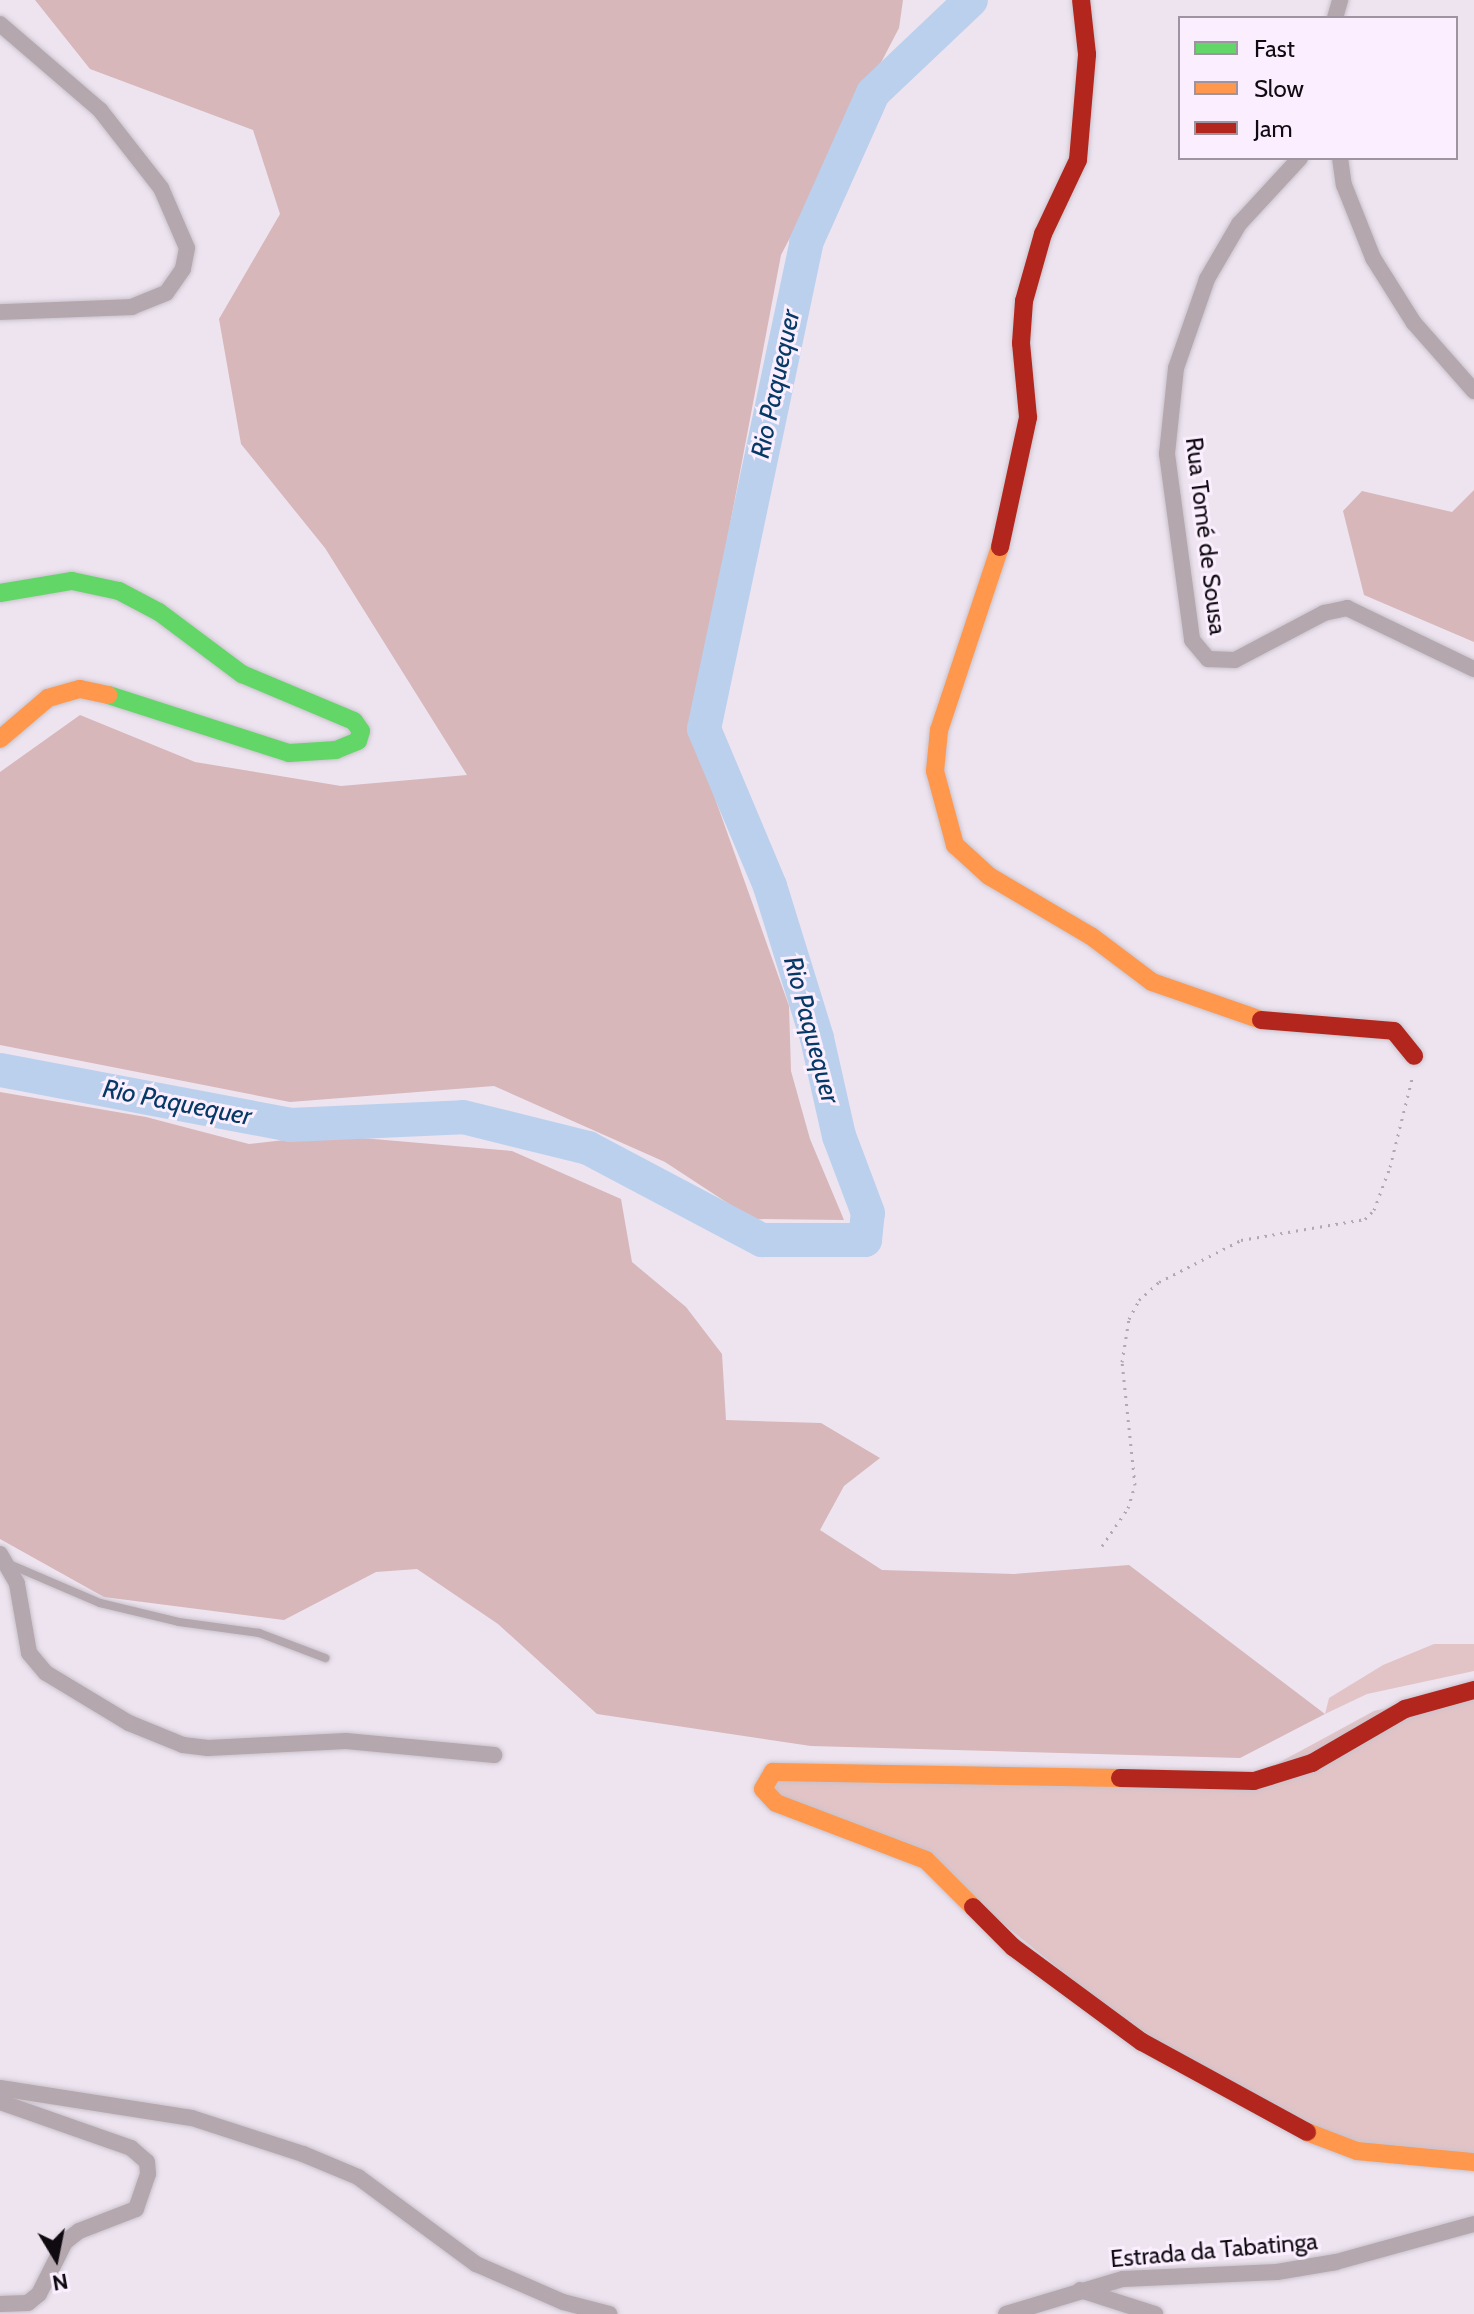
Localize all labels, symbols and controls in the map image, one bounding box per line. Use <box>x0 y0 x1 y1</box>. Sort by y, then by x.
legend <box>1178 16 1458 160</box>
text: Fast <box>1254 34 1295 63</box>
text: Slow <box>1254 74 1304 103</box>
text: Jam <box>1254 114 1292 143</box>
water label: Rio Paquequer <box>745 307 807 461</box>
street label: Rua Tomé de Sousa <box>1180 436 1232 636</box>
water label: Rio Paquequer <box>776 953 846 1107</box>
water label: Rio Paquequer <box>100 1073 254 1133</box>
north arrow <box>16 2218 96 2298</box>
street label: Estrada da Tabatinga <box>1109 2227 1319 2273</box>
text: N <box>50 2267 70 2297</box>

